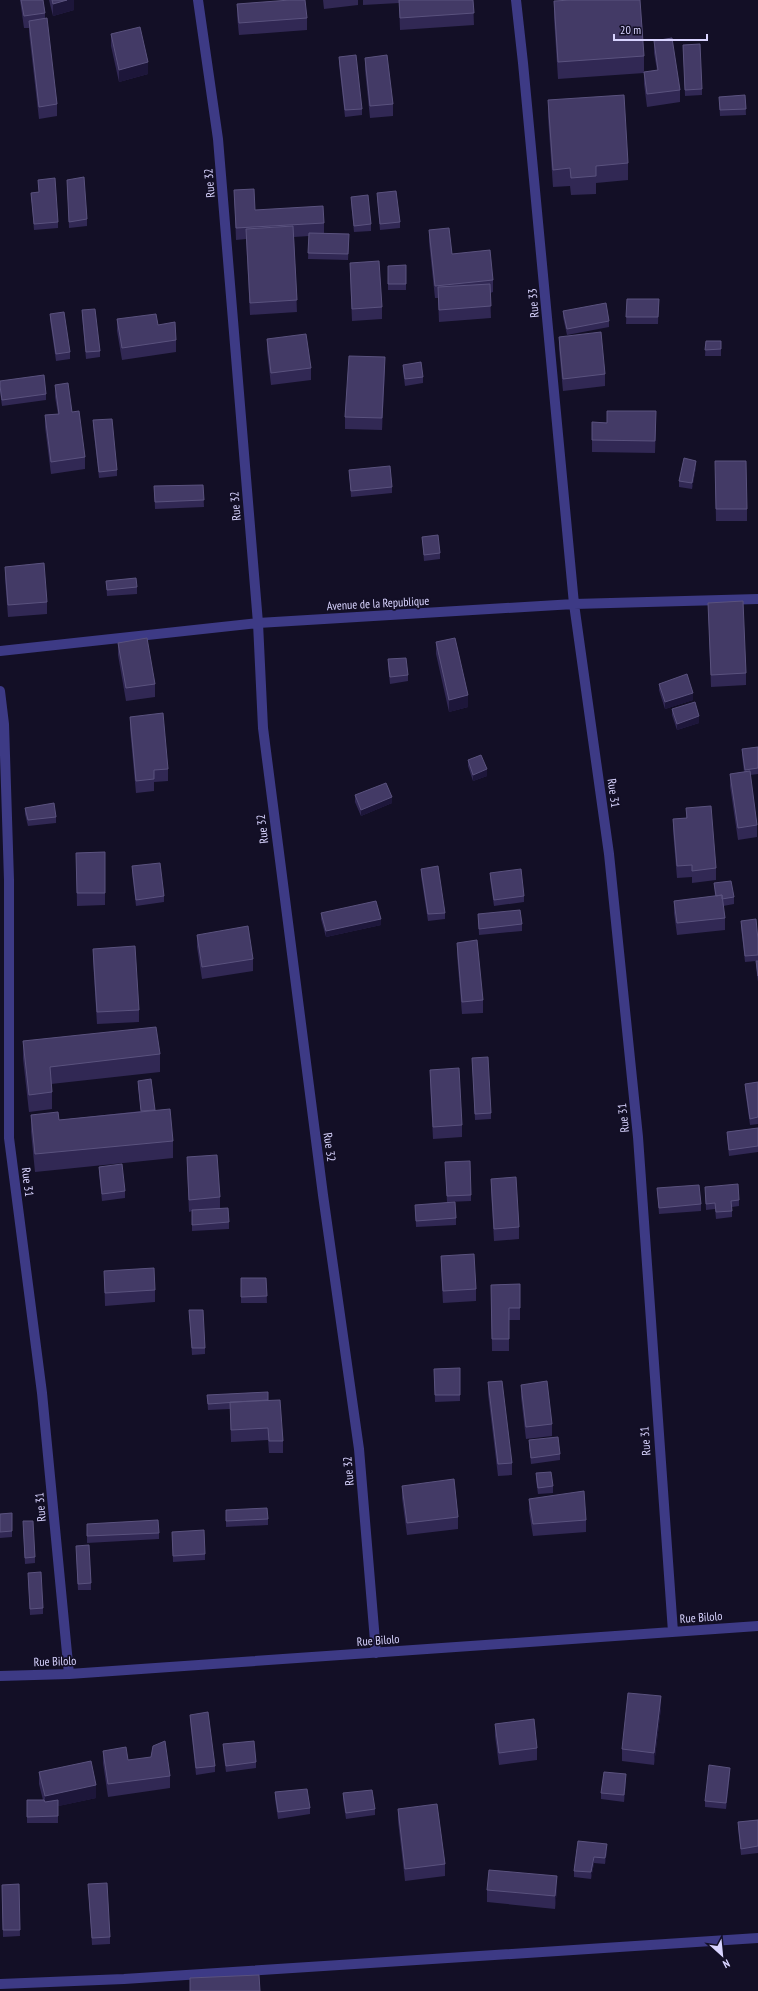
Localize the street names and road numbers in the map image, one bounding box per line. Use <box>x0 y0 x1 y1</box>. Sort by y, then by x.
street label: Rue 32 <box>200 168 218 198</box>
street label: Rue 33 <box>524 288 542 318</box>
street label: Rue 32 <box>226 491 244 521</box>
street label: Avenue de la Republique <box>326 593 430 613</box>
street label: Rue 31 <box>605 777 623 809</box>
street label: Rue 32 <box>253 814 271 844</box>
street label: Rue 31 <box>614 1103 632 1133</box>
street label: Rue 32 <box>321 1131 339 1163</box>
street label: Rue 31 <box>19 1167 37 1197</box>
street label: Rue 31 <box>636 1426 654 1456</box>
street label: Rue 32 <box>339 1456 357 1486</box>
street label: Rue 31 <box>31 1492 49 1522</box>
street label: Rue Bilolo <box>679 1608 723 1626</box>
street label: Rue Bilolo <box>356 1631 400 1649</box>
street label: Rue Bilolo <box>33 1653 77 1669</box>

